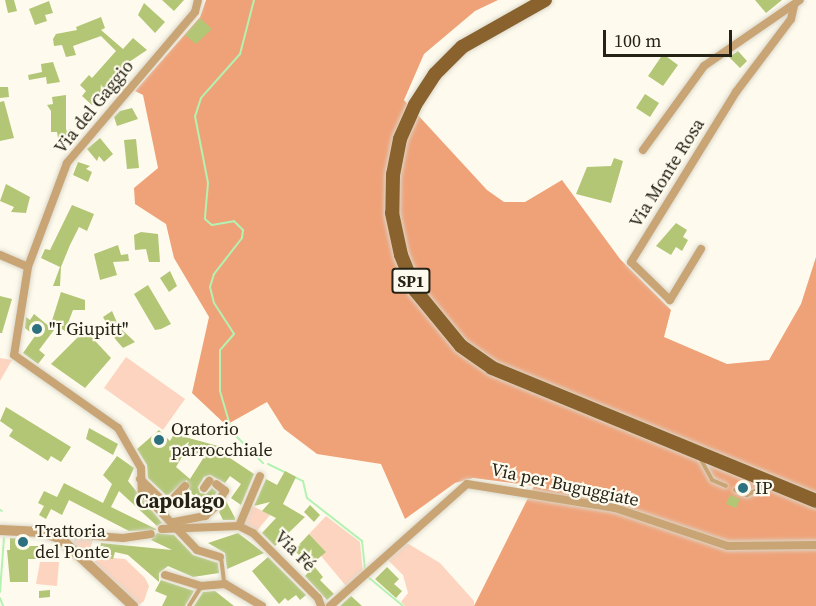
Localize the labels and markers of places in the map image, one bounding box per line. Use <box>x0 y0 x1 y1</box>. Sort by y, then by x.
place label: "I Giupitt" <box>49 318 129 340</box>
marker: "I Giupitt" <box>30 322 44 336</box>
place label: Oratorio parrocchiale <box>171 419 273 462</box>
marker: Oratorio parrocchiale <box>152 433 166 447</box>
place label: IP <box>755 477 772 499</box>
marker: IP <box>736 481 750 495</box>
place label: Trattoria del Ponte <box>35 521 110 564</box>
marker: Trattoria del Ponte <box>16 535 30 549</box>

